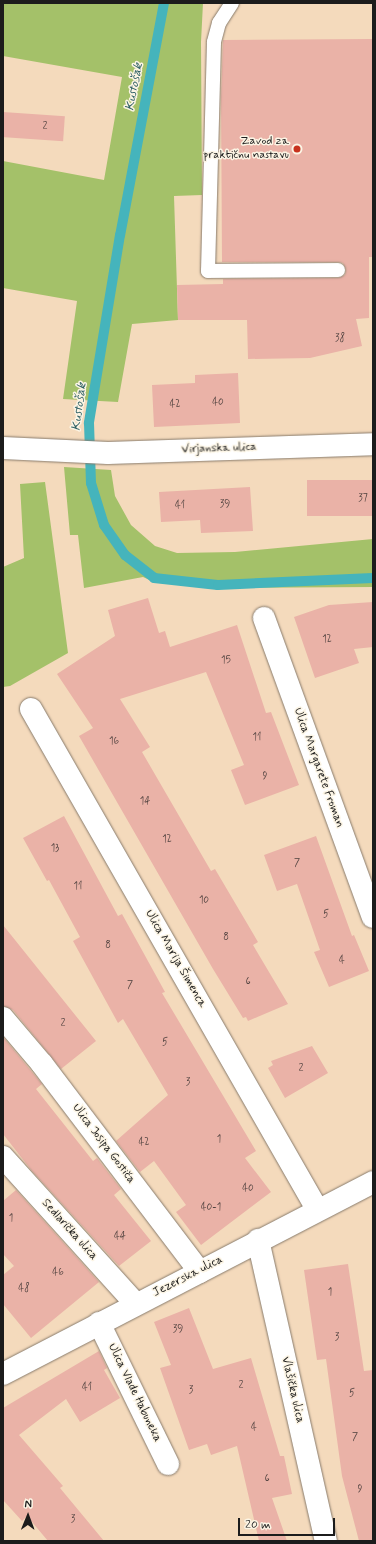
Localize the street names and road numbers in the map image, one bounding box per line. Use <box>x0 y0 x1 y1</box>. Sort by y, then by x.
street label: Virjanska ulica <box>181 440 257 458</box>
street label: Ulica Margarete Froman <box>290 707 346 829</box>
street label: Ulica Marija Šimenca <box>141 908 209 1010</box>
street label: Ulica Josipa Gostiča <box>68 1100 138 1188</box>
street label: Sedlarička ulica <box>37 1196 101 1264</box>
street label: Jezerska ulica <box>151 1253 225 1301</box>
street label: Ulica Vlade Habuneka <box>103 1339 165 1447</box>
street label: Vlašička ulica <box>277 1355 307 1425</box>

